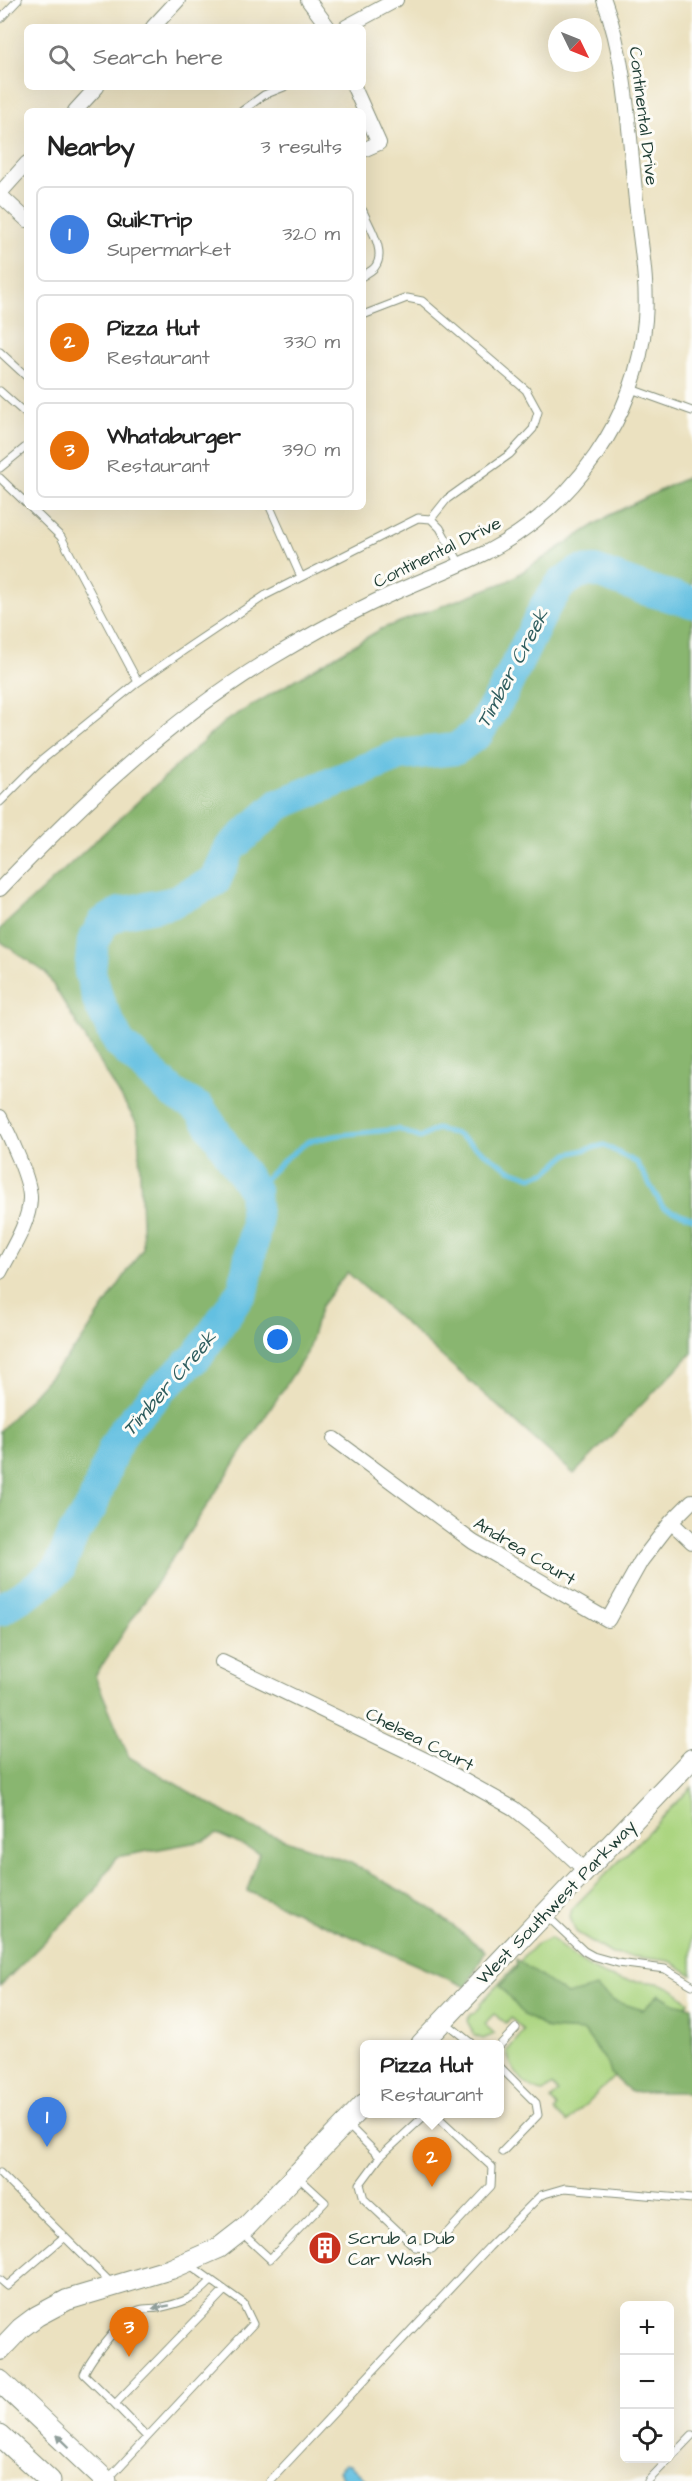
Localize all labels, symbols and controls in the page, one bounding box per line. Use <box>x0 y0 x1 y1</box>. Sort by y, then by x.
north arrow <box>548 18 602 72</box>
search box <box>24 24 366 90</box>
icon: search <box>45 41 78 74</box>
text: Search here <box>93 42 223 73</box>
street label: Continental Drive <box>623 45 664 187</box>
text: Nearby <box>48 129 135 165</box>
text: 3 results <box>260 133 342 161</box>
text: QuikTrip <box>107 205 192 236</box>
text: 1 <box>68 220 71 248</box>
text: 320 m <box>282 220 340 248</box>
text: Supermarket <box>107 236 231 264</box>
text: Pizza Hut <box>107 313 200 344</box>
text: 2 <box>64 328 75 356</box>
text: 330 m <box>283 328 340 356</box>
text: Restaurant <box>107 344 210 372</box>
text: Whataburger <box>107 421 241 452</box>
text: 3 <box>64 436 75 464</box>
text: 390 m <box>282 436 340 464</box>
text: Restaurant <box>107 452 210 480</box>
street label: Continental Drive <box>369 511 506 594</box>
water label: Timber Creek <box>470 603 556 733</box>
water label: Timber Creek <box>116 1324 224 1442</box>
your location <box>263 1325 292 1354</box>
street label: Andrea Court <box>469 1511 581 1592</box>
street label: Chelsea Court <box>361 1701 479 1778</box>
street label: West Southwest Parkway <box>471 1814 643 1991</box>
popup <box>360 2040 504 2118</box>
text: Pizza Hut <box>381 2050 473 2081</box>
text: Restaurant <box>381 2081 483 2109</box>
pin: 1 <box>28 2098 66 2147</box>
pin: 2 <box>412 2138 452 2187</box>
place label: Scrub a Dub Car Wash <box>348 2226 455 2272</box>
building icon: Scrub a Dub Car Wash <box>307 2230 343 2266</box>
map controls <box>620 2301 674 2463</box>
button: + <box>620 2301 674 2355</box>
one-way arrow <box>151 2303 170 2312</box>
pin: 3 <box>110 2308 148 2357</box>
button: − <box>620 2355 674 2409</box>
button: locate <box>620 2409 674 2463</box>
one-way arrow <box>57 2434 71 2448</box>

